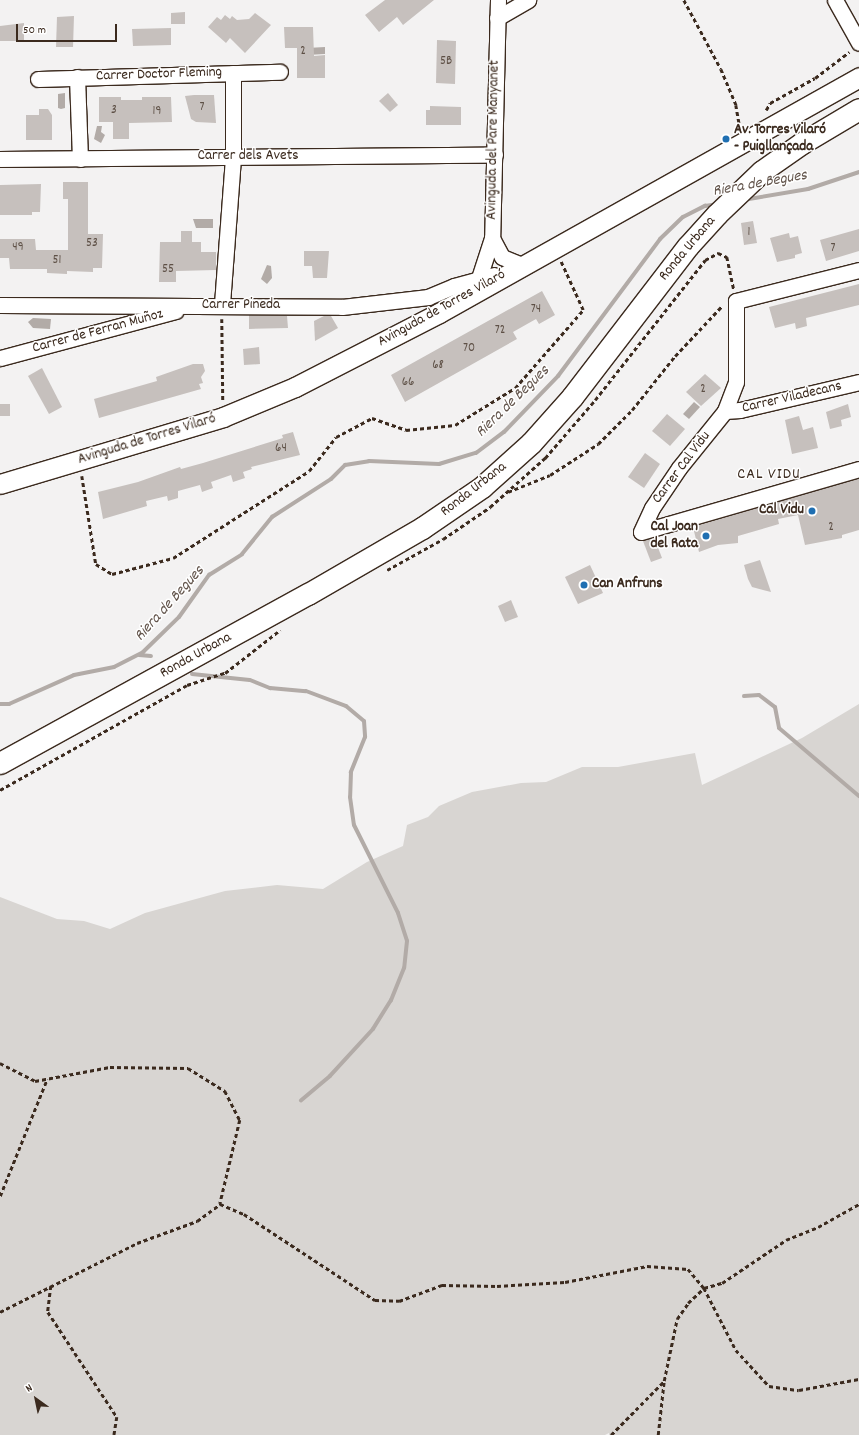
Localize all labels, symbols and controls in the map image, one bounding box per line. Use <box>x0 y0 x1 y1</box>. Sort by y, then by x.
scale bar <box>18 16 119 42</box>
text: 50 m <box>23 22 46 39</box>
house number: 2 <box>300 44 306 60</box>
house number: 5B <box>440 54 452 70</box>
street label: Avinguda del Pare Manyanet <box>484 60 504 220</box>
street label: Carrer Doctor Fleming <box>96 64 222 86</box>
house number: 7 <box>200 100 204 116</box>
house number: 3 <box>111 103 117 119</box>
house number: 19 <box>153 104 161 120</box>
place label: Av. Torres Vilaró - Puigllançada <box>734 121 826 156</box>
marker: Av. Torres Vilaró - Puigllançada <box>721 134 731 144</box>
street label: Carrer dels Avets <box>197 148 299 166</box>
water label: Riera de Begues <box>711 166 809 202</box>
street label: Ronda Urbana <box>656 213 720 285</box>
house number: 1 <box>748 225 750 241</box>
house number: 53 <box>86 236 98 252</box>
house number: 49 <box>12 240 24 256</box>
house number: 7 <box>831 241 835 257</box>
house number: 51 <box>53 253 61 269</box>
house number: 55 <box>162 262 174 278</box>
street label: Avinguda de Torres Vilaró <box>375 266 509 352</box>
street label: Carrer Pineda <box>202 297 280 315</box>
house number: 74 <box>531 302 541 318</box>
street label: Carrer de Ferran Muñoz <box>31 306 165 358</box>
house number: 72 <box>495 323 505 339</box>
house number: 70 <box>463 341 475 357</box>
house number: 68 <box>432 358 444 374</box>
water label: Riera de Begues <box>472 362 554 442</box>
house number: 66 <box>402 375 414 391</box>
street label: Carrer Viladecans <box>740 378 844 418</box>
house number: 2 <box>700 382 706 398</box>
street label: Avinguda de Torres Vilaró <box>76 410 218 470</box>
street label: Carrer Cal Vidu <box>649 428 715 508</box>
house number: 64 <box>275 441 287 457</box>
street label: Ronda Urbana <box>437 459 511 521</box>
district label: CAL VIDU <box>737 465 801 485</box>
place label: Cal Vidu <box>759 502 804 520</box>
marker: Cal Vidu <box>807 506 817 516</box>
place label: Cal Joan del Rata <box>650 518 698 553</box>
house number: 2 <box>828 520 834 536</box>
marker: Cal Joan del Rata <box>701 531 711 541</box>
water label: Riera de Begues <box>131 562 209 646</box>
place label: Can Anfruns <box>592 576 662 594</box>
marker: Can Anfruns <box>579 580 589 590</box>
street label: Ronda Urbana <box>157 629 235 683</box>
north arrow <box>16 1379 56 1419</box>
text: N <box>23 1381 36 1397</box>

